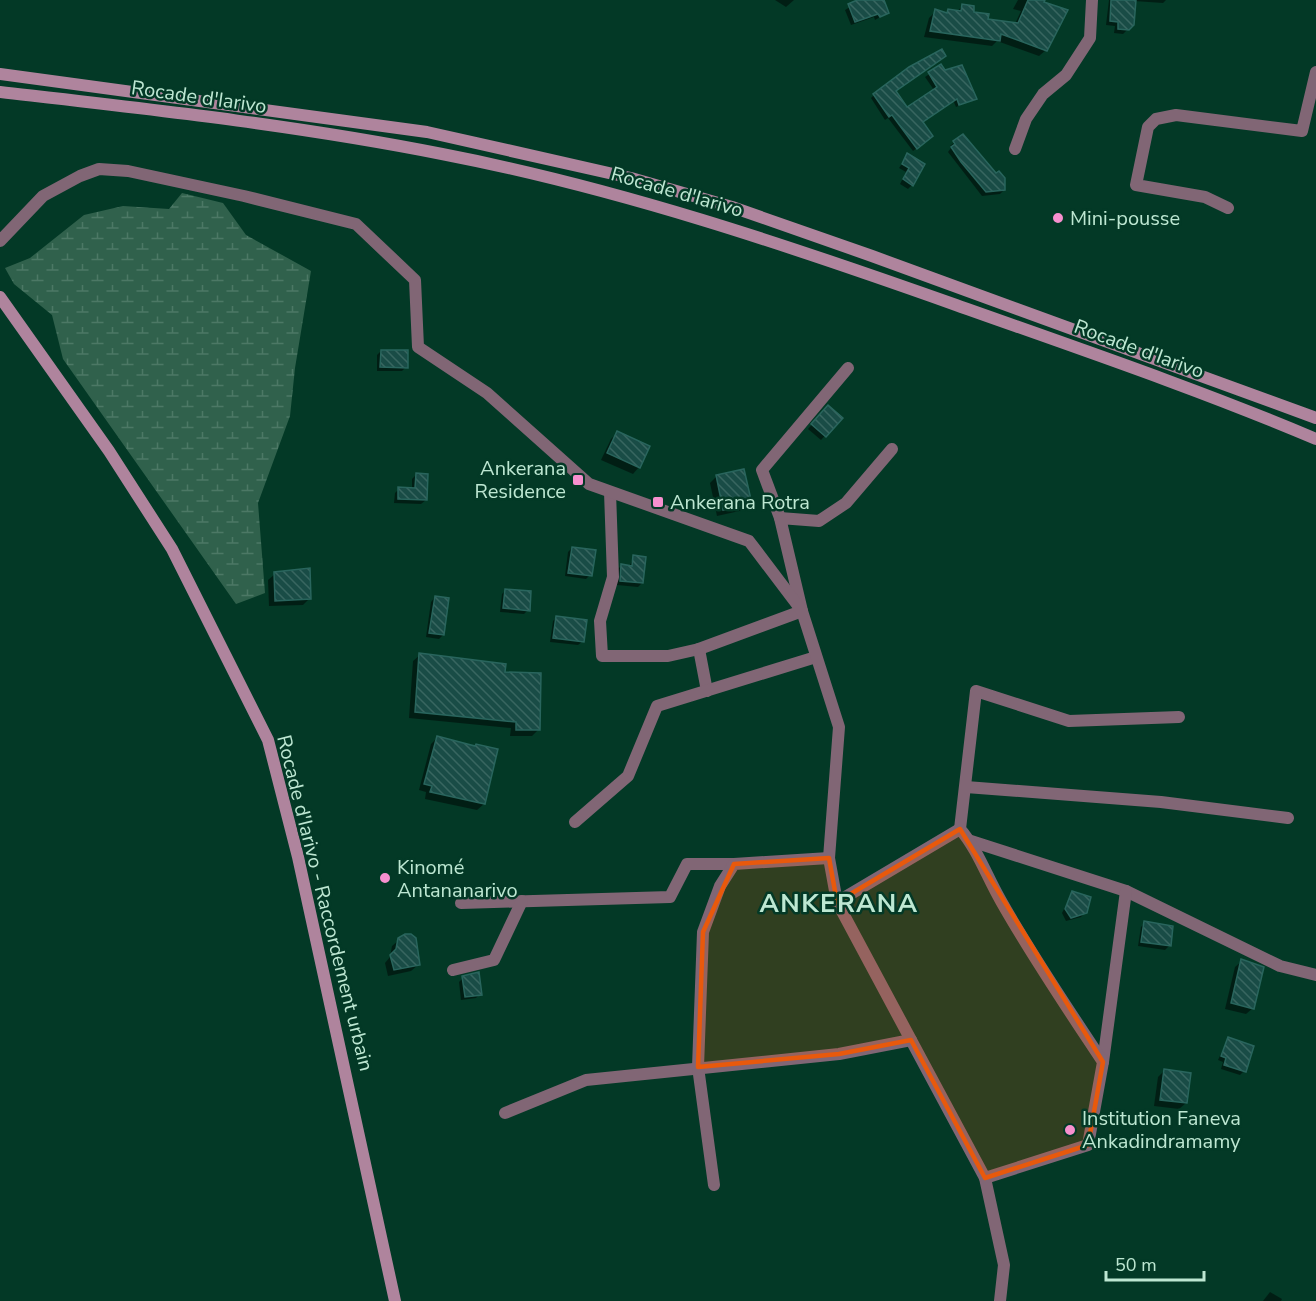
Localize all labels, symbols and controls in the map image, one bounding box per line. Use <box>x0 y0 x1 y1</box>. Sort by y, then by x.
street label: Rocade d'Iarivo <box>130 74 268 120</box>
street label: Rocade d'Iarivo <box>608 160 746 224</box>
place label: Mini-pousse <box>1070 205 1180 232</box>
marker: Mini-pousse <box>1051 211 1065 225</box>
street label: Rocade d'Iarivo <box>1070 313 1208 385</box>
place label: Ankerana Residence <box>475 455 566 505</box>
marker: Ankerana Residence <box>571 473 585 487</box>
place label: Ankerana Rotra <box>670 489 810 516</box>
marker: Ankerana Rotra <box>651 495 665 509</box>
street label: Rocade d'Iarivo - Raccordement urbain <box>270 732 380 1074</box>
place label: Kinomé Antananarivo <box>397 854 518 904</box>
marker: Kinomé Antananarivo <box>378 871 392 885</box>
district label: ANKERANA <box>759 886 919 921</box>
place label: Institution Faneva Ankadindramamy <box>1082 1105 1241 1155</box>
marker: Institution Faneva Ankadindramamy <box>1063 1123 1077 1137</box>
scale bar <box>1106 1244 1204 1282</box>
text: 50 m <box>1115 1253 1157 1277</box>

